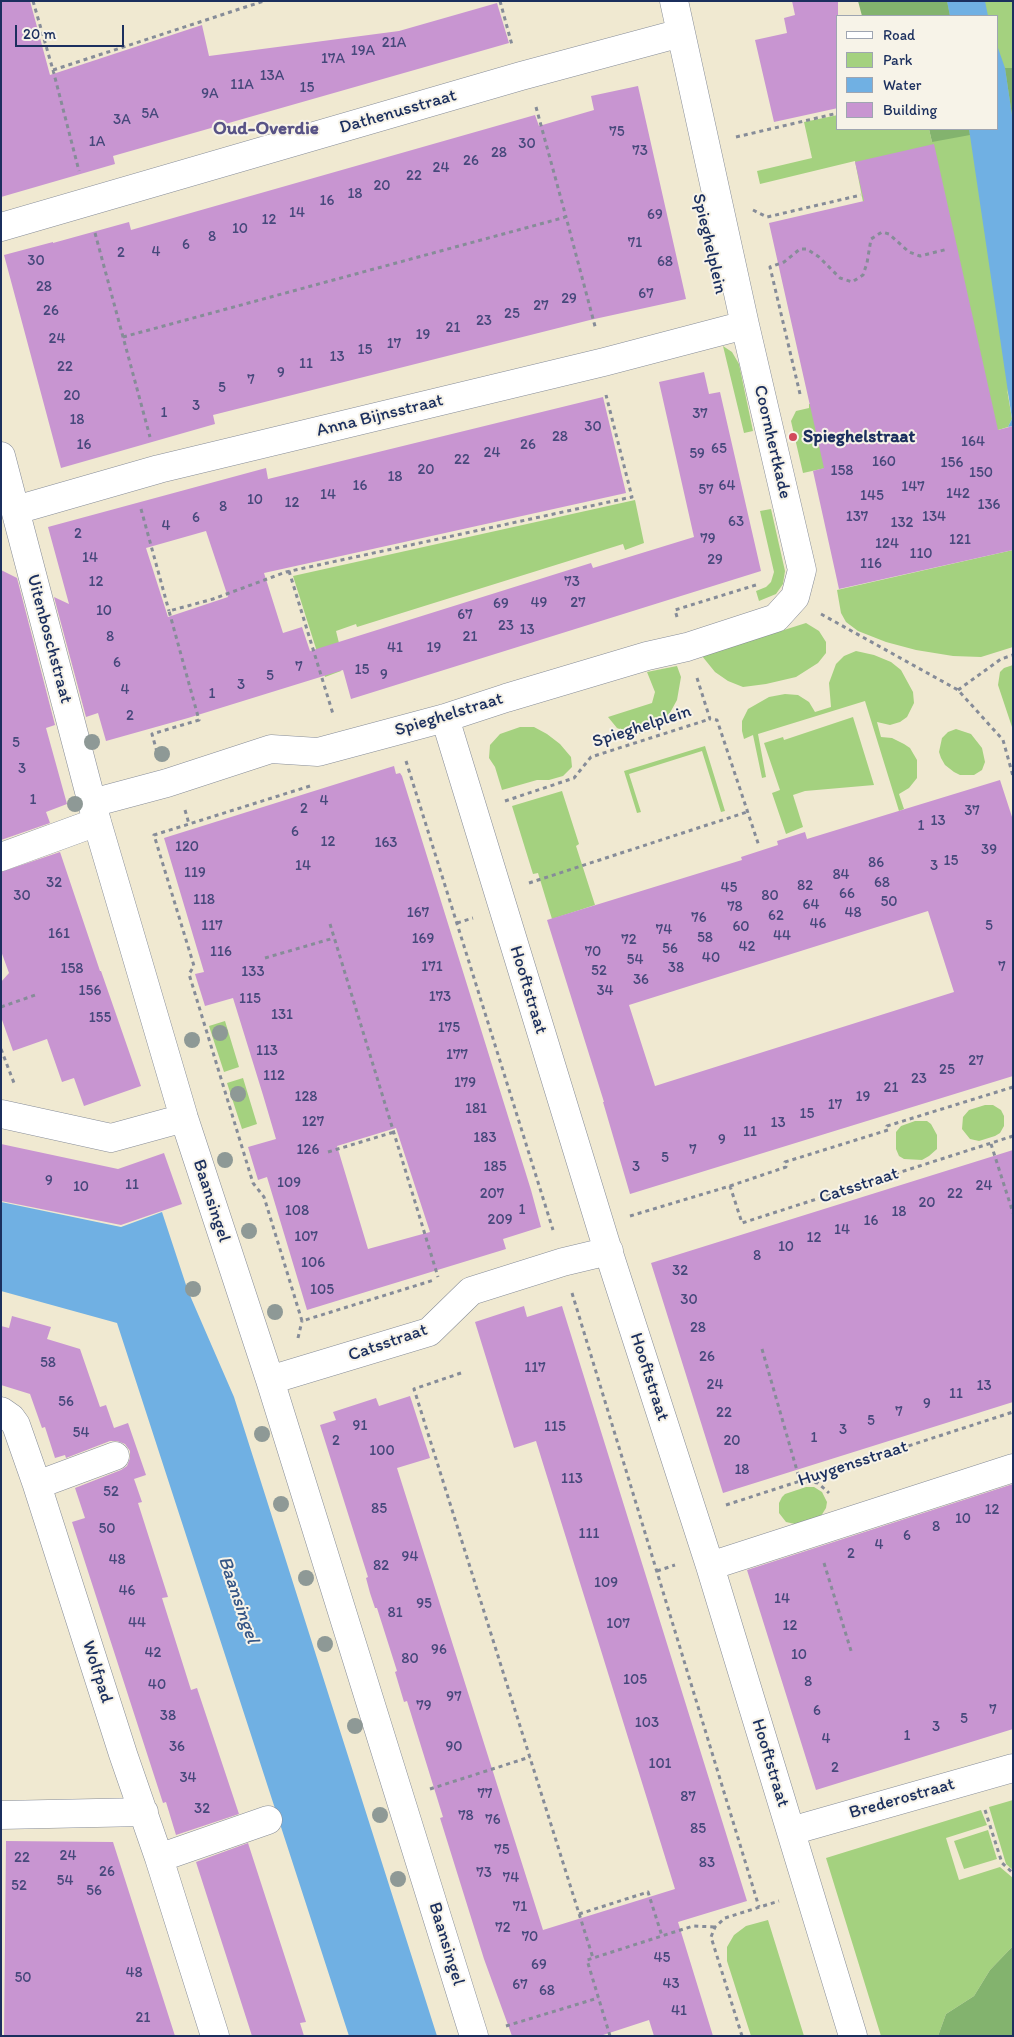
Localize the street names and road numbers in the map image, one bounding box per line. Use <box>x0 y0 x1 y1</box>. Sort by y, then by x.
street label: Dathenusstraat <box>337 85 459 139</box>
street label: Spieghelplein <box>687 192 731 296</box>
street label: Coornhertkade <box>748 383 796 501</box>
street label: Anna Bijnsstraat <box>314 390 446 442</box>
street label: Uitenboschstraat <box>21 572 77 706</box>
street label: Spieghelstraat <box>392 688 506 742</box>
street label: Spieghelplein <box>590 701 694 753</box>
street label: Hooftstraat <box>504 943 552 1037</box>
street label: Baansingel <box>187 1157 235 1245</box>
street label: Catsstraat <box>817 1163 901 1209</box>
street label: Catsstraat <box>346 1319 430 1367</box>
street label: Hooftstraat <box>625 1330 673 1424</box>
street label: Huygensstraat <box>795 1436 911 1492</box>
street label: Wolfpad <box>77 1638 117 1706</box>
street label: Hooftstraat <box>746 1716 794 1810</box>
street label: Brederostraat <box>847 1774 957 1824</box>
street label: Baansingel <box>423 1900 469 1988</box>

